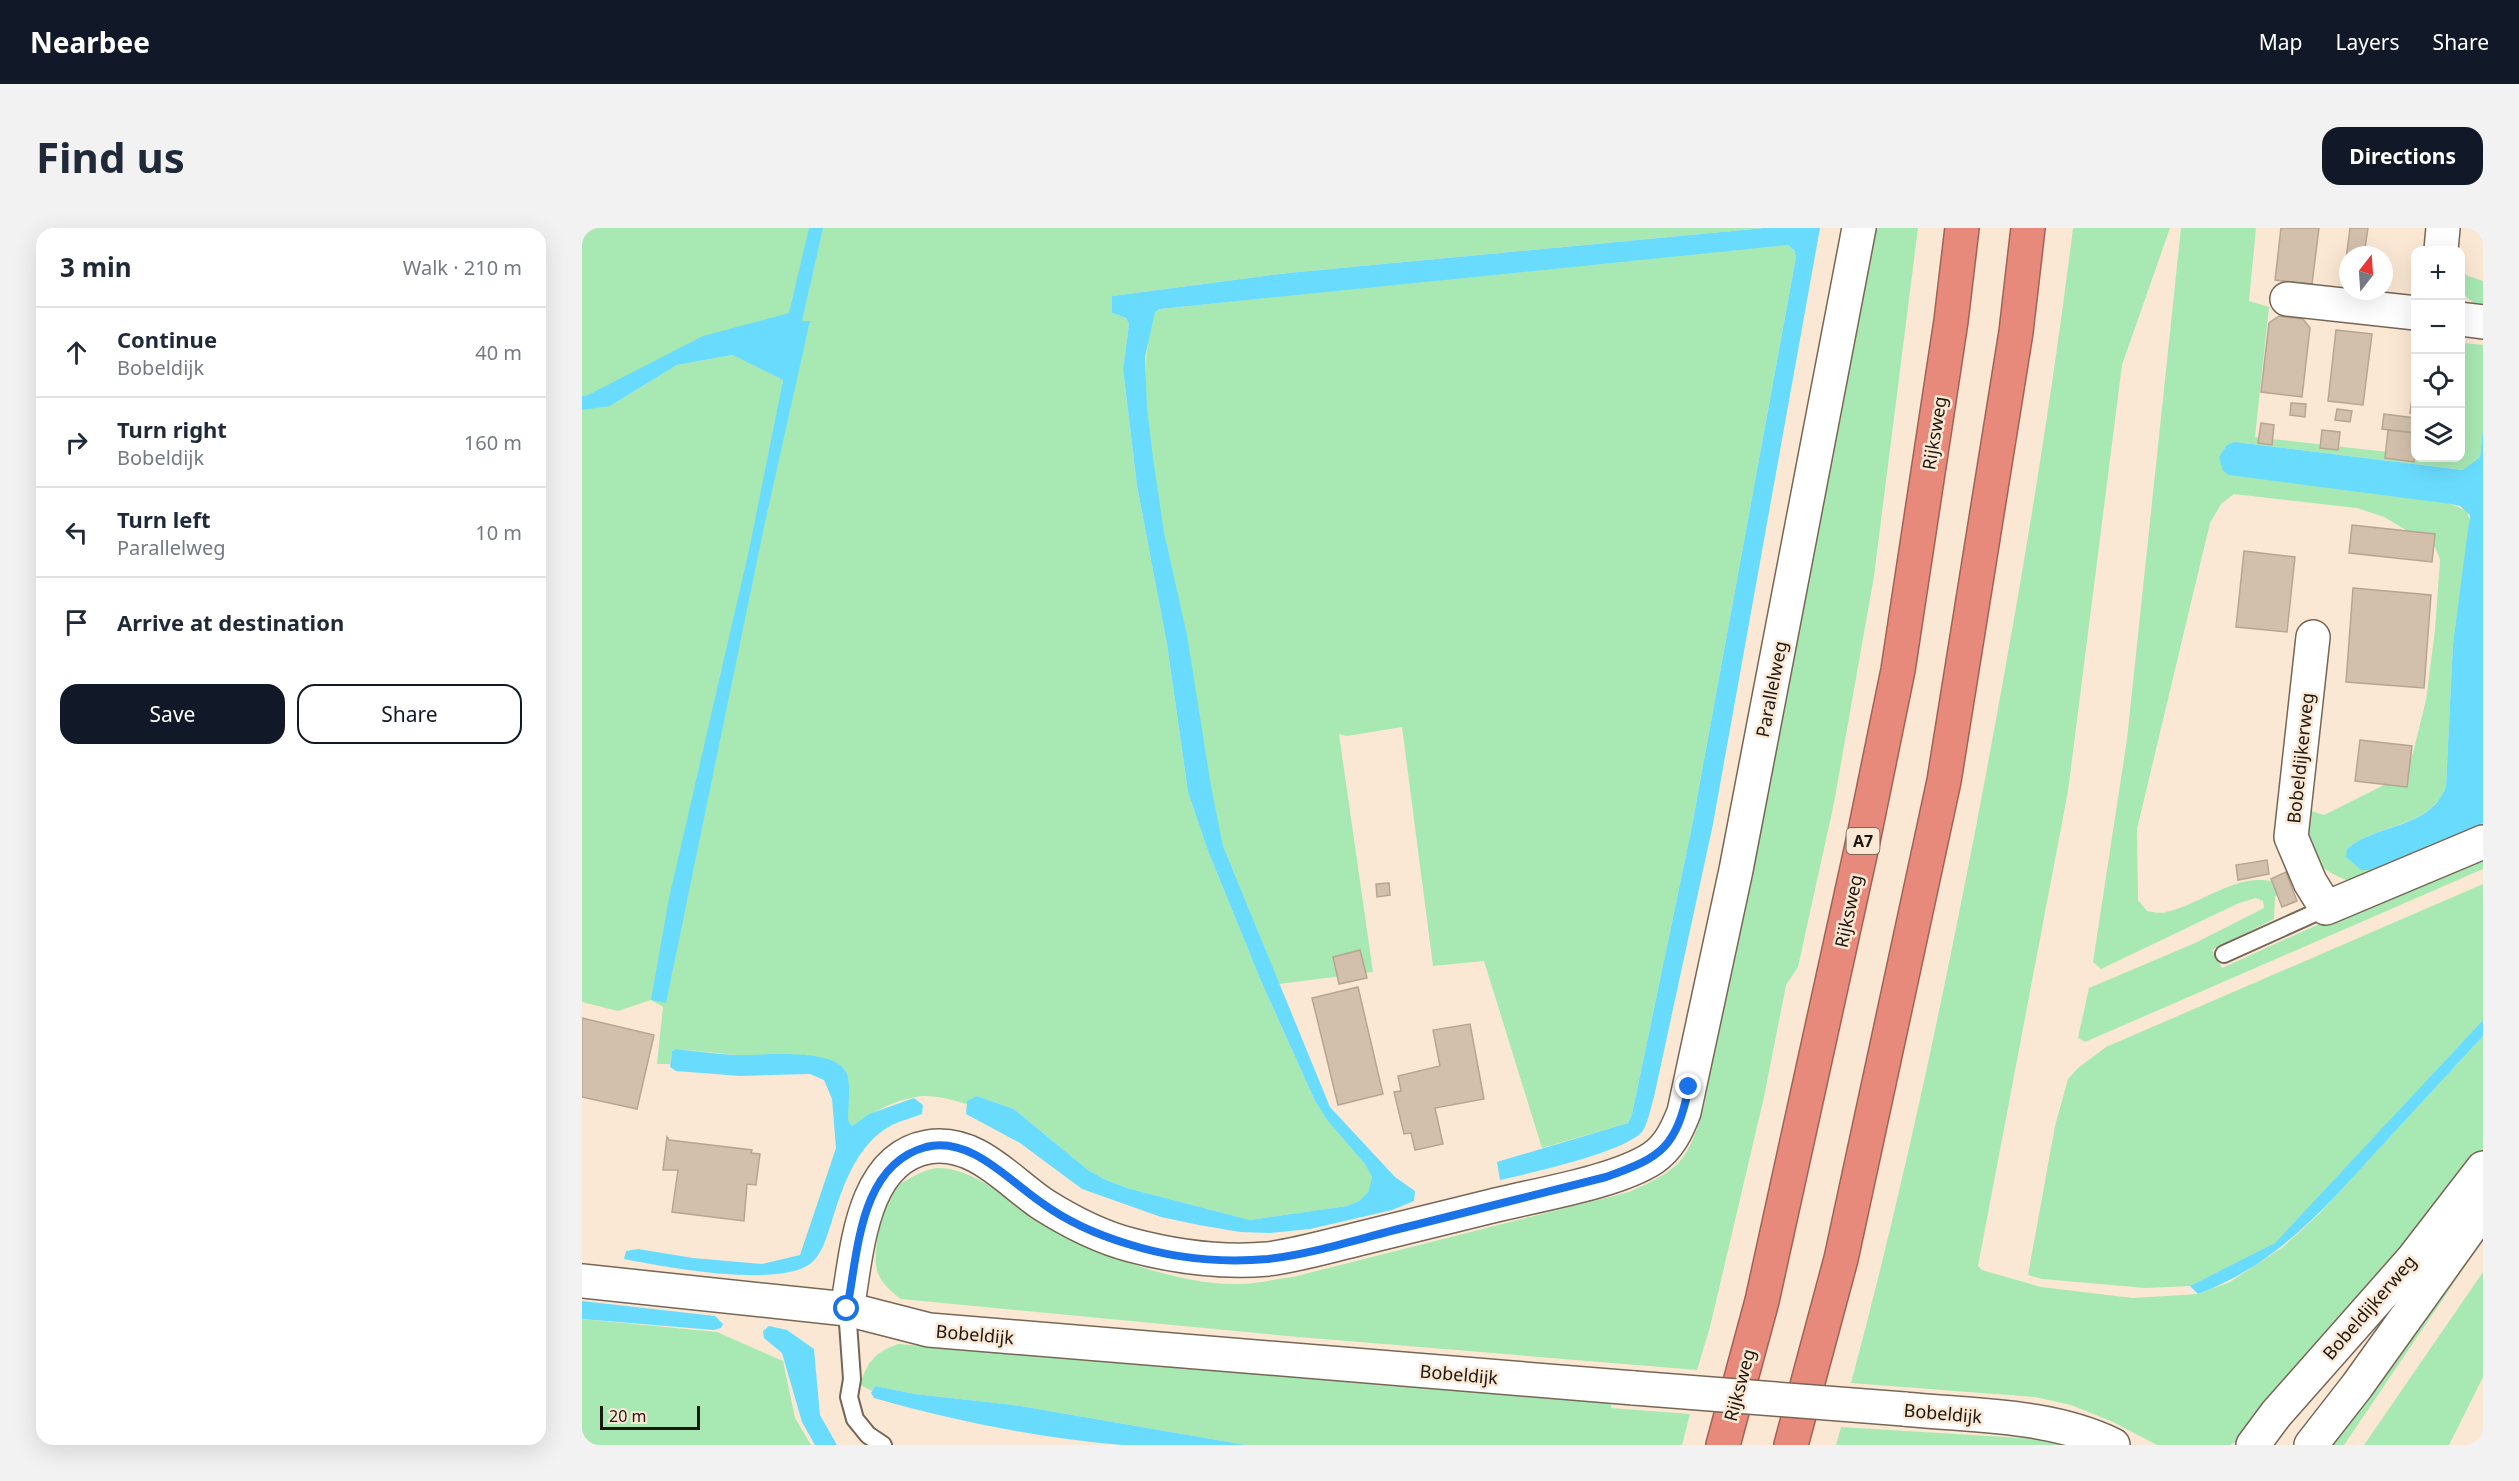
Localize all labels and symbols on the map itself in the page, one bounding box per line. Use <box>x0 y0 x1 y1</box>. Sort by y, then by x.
north arrow <box>2339 246 2393 300</box>
street label: Rijksweg <box>1916 395 1952 471</box>
street label: Parallelweg <box>1750 639 1792 739</box>
street label: Bobeldijkerweg <box>2281 691 2319 825</box>
road number: A7 <box>1846 828 1880 854</box>
street label: Rijksweg <box>1829 872 1867 950</box>
route end <box>1675 1073 1701 1099</box>
street label: Bobeldijkerweg <box>2317 1250 2421 1364</box>
route start <box>833 1295 859 1321</box>
street label: Bobeldijk <box>935 1319 1015 1349</box>
street label: Rijksweg <box>1718 1346 1760 1424</box>
street label: Bobeldijk <box>1419 1359 1499 1389</box>
street label: Bobeldijk <box>1903 1398 1983 1428</box>
scale bar <box>600 1403 700 1430</box>

